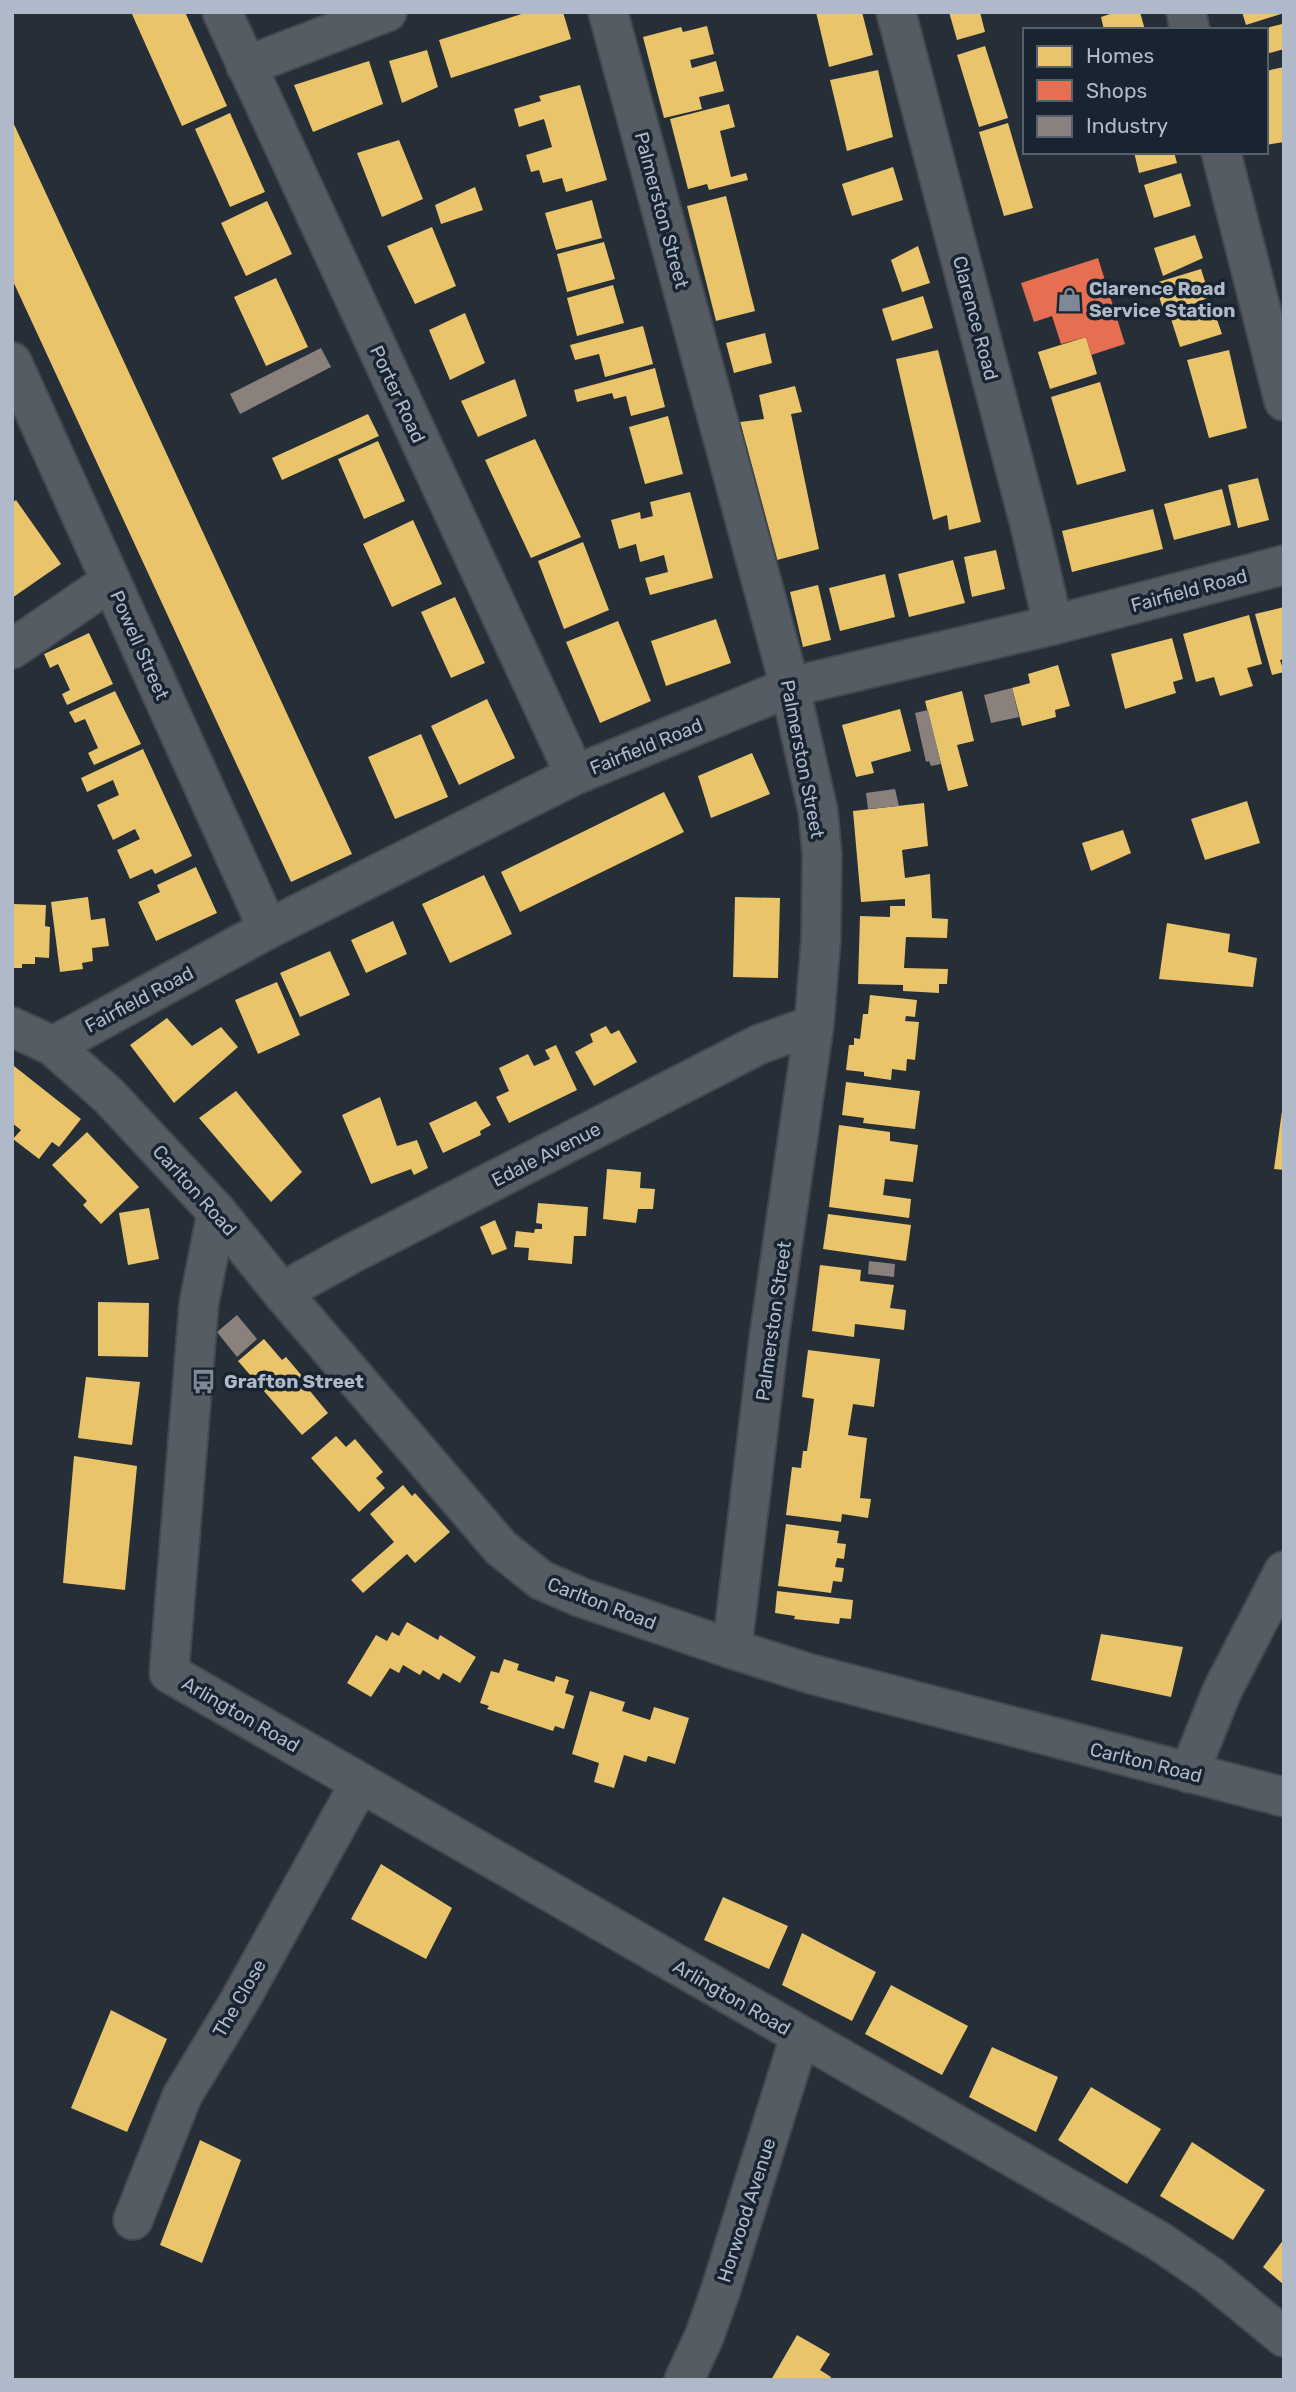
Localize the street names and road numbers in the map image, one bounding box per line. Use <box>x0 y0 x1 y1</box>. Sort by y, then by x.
street label: Palmerston Street <box>630 129 694 291</box>
street label: Clarence Road <box>948 253 1003 383</box>
street label: Porter Road <box>365 342 430 447</box>
street label: Fairfield Road <box>1128 564 1250 617</box>
street label: Powell Street <box>105 587 174 704</box>
street label: Palmerston Street <box>776 678 829 841</box>
street label: Fairfield Road <box>586 713 706 780</box>
street label: Fairfield Road <box>81 961 197 1038</box>
street label: Edale Avenue <box>488 1117 605 1192</box>
street label: Carlton Road <box>148 1140 241 1241</box>
street label: Palmerston Street <box>751 1239 796 1402</box>
street label: Carlton Road <box>544 1572 659 1635</box>
street label: Arlington Road <box>178 1672 303 1757</box>
street label: Carlton Road <box>1088 1737 1204 1787</box>
street label: The Close <box>208 1955 271 2041</box>
street label: Arlington Road <box>669 1955 794 2040</box>
street label: Horwood Avenue <box>712 2135 781 2285</box>

